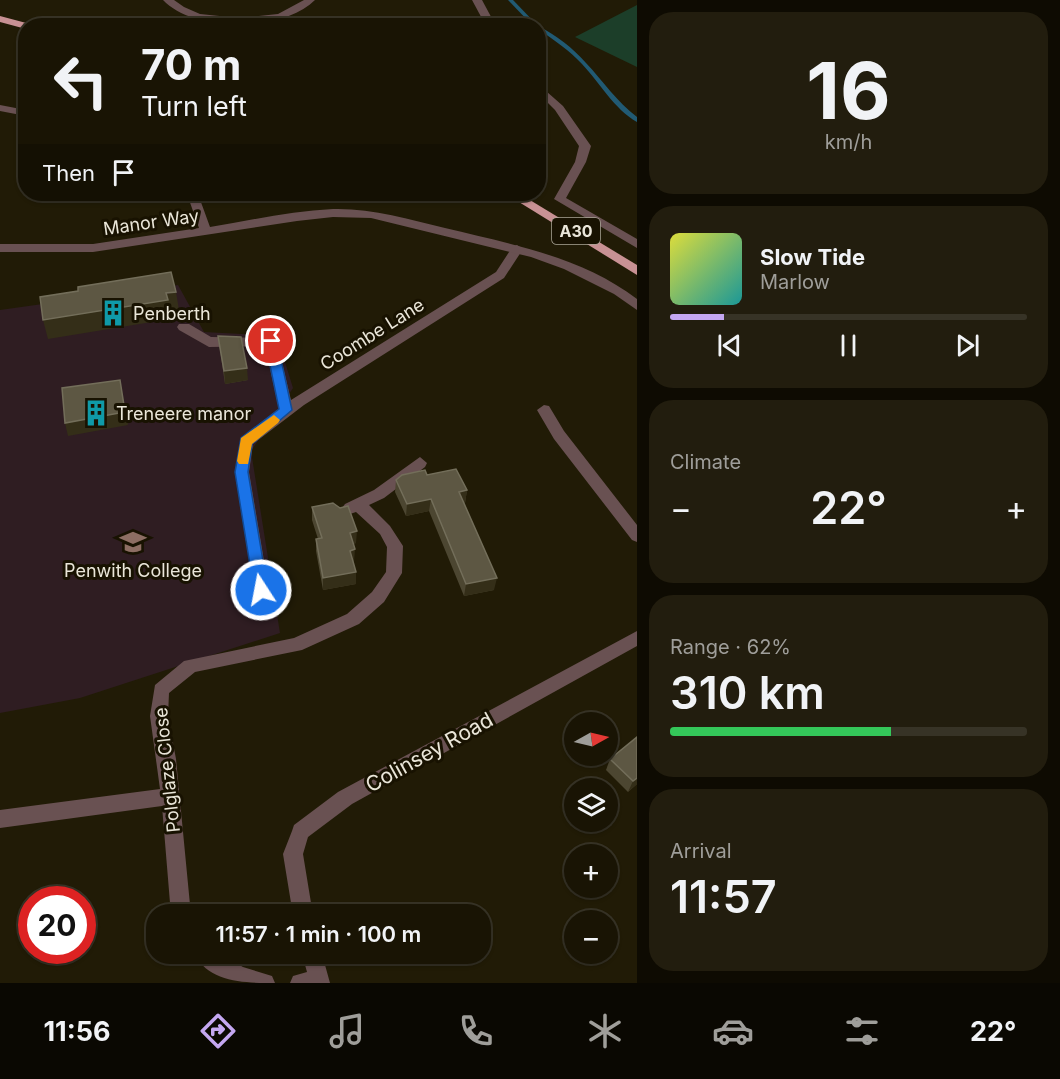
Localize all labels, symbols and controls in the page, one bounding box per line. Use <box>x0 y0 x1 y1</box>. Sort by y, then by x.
text: 70 m <box>141 39 241 90</box>
icon: left <box>42 42 120 120</box>
text: 16 <box>806 43 891 138</box>
text: Turn left <box>141 90 247 123</box>
text: km/h <box>825 130 872 154</box>
icon: arrive <box>107 156 140 189</box>
text: Then <box>42 160 95 186</box>
street label: Manor Way <box>102 205 200 239</box>
road number: A30 <box>552 218 600 244</box>
text: Slow Tide <box>760 244 865 270</box>
text: Marlow <box>760 270 830 294</box>
street label: Coombe Lane <box>316 294 428 374</box>
building icon: Penberth <box>98 298 128 328</box>
place label: Penberth <box>133 303 211 324</box>
pin <box>245 315 296 366</box>
icon: arrive <box>254 324 287 357</box>
icon: previous <box>713 329 746 362</box>
icon: pause <box>832 329 865 362</box>
icon: next <box>951 329 984 362</box>
building icon: Treneere manor <box>81 398 111 428</box>
place label: Treneere manor <box>116 403 252 424</box>
text: Climate <box>670 450 741 474</box>
text: 22° <box>810 480 887 535</box>
text: − <box>670 488 692 528</box>
text: + <box>1005 488 1027 528</box>
school or university icon: Penwith College <box>118 527 148 557</box>
position arrow <box>229 558 293 622</box>
place label: Penwith College <box>64 560 202 581</box>
text: Range · 62% <box>670 635 791 659</box>
text: 310 km <box>670 665 825 720</box>
street label: Polglaze Close <box>150 706 184 834</box>
street label: Colinsey Road <box>361 707 497 797</box>
north arrow <box>564 712 618 766</box>
map controls <box>564 712 618 964</box>
button: layers <box>564 778 618 832</box>
text: Arrival <box>670 839 732 863</box>
button: + <box>564 844 618 898</box>
text: 11:57 <box>670 869 777 924</box>
speed limit sign: 20 <box>18 886 96 964</box>
button: − <box>564 910 618 964</box>
text: 11:57 · 1 min · 100 m <box>216 921 421 947</box>
icon: directions <box>197 1010 239 1052</box>
icon: music <box>326 1010 368 1052</box>
icon: phone <box>455 1010 497 1052</box>
icon: climate <box>584 1010 626 1052</box>
icon: car <box>712 1010 754 1052</box>
icon: filters <box>841 1010 883 1052</box>
text: 11:56 <box>43 1015 110 1048</box>
text: 22° <box>970 1015 1016 1048</box>

